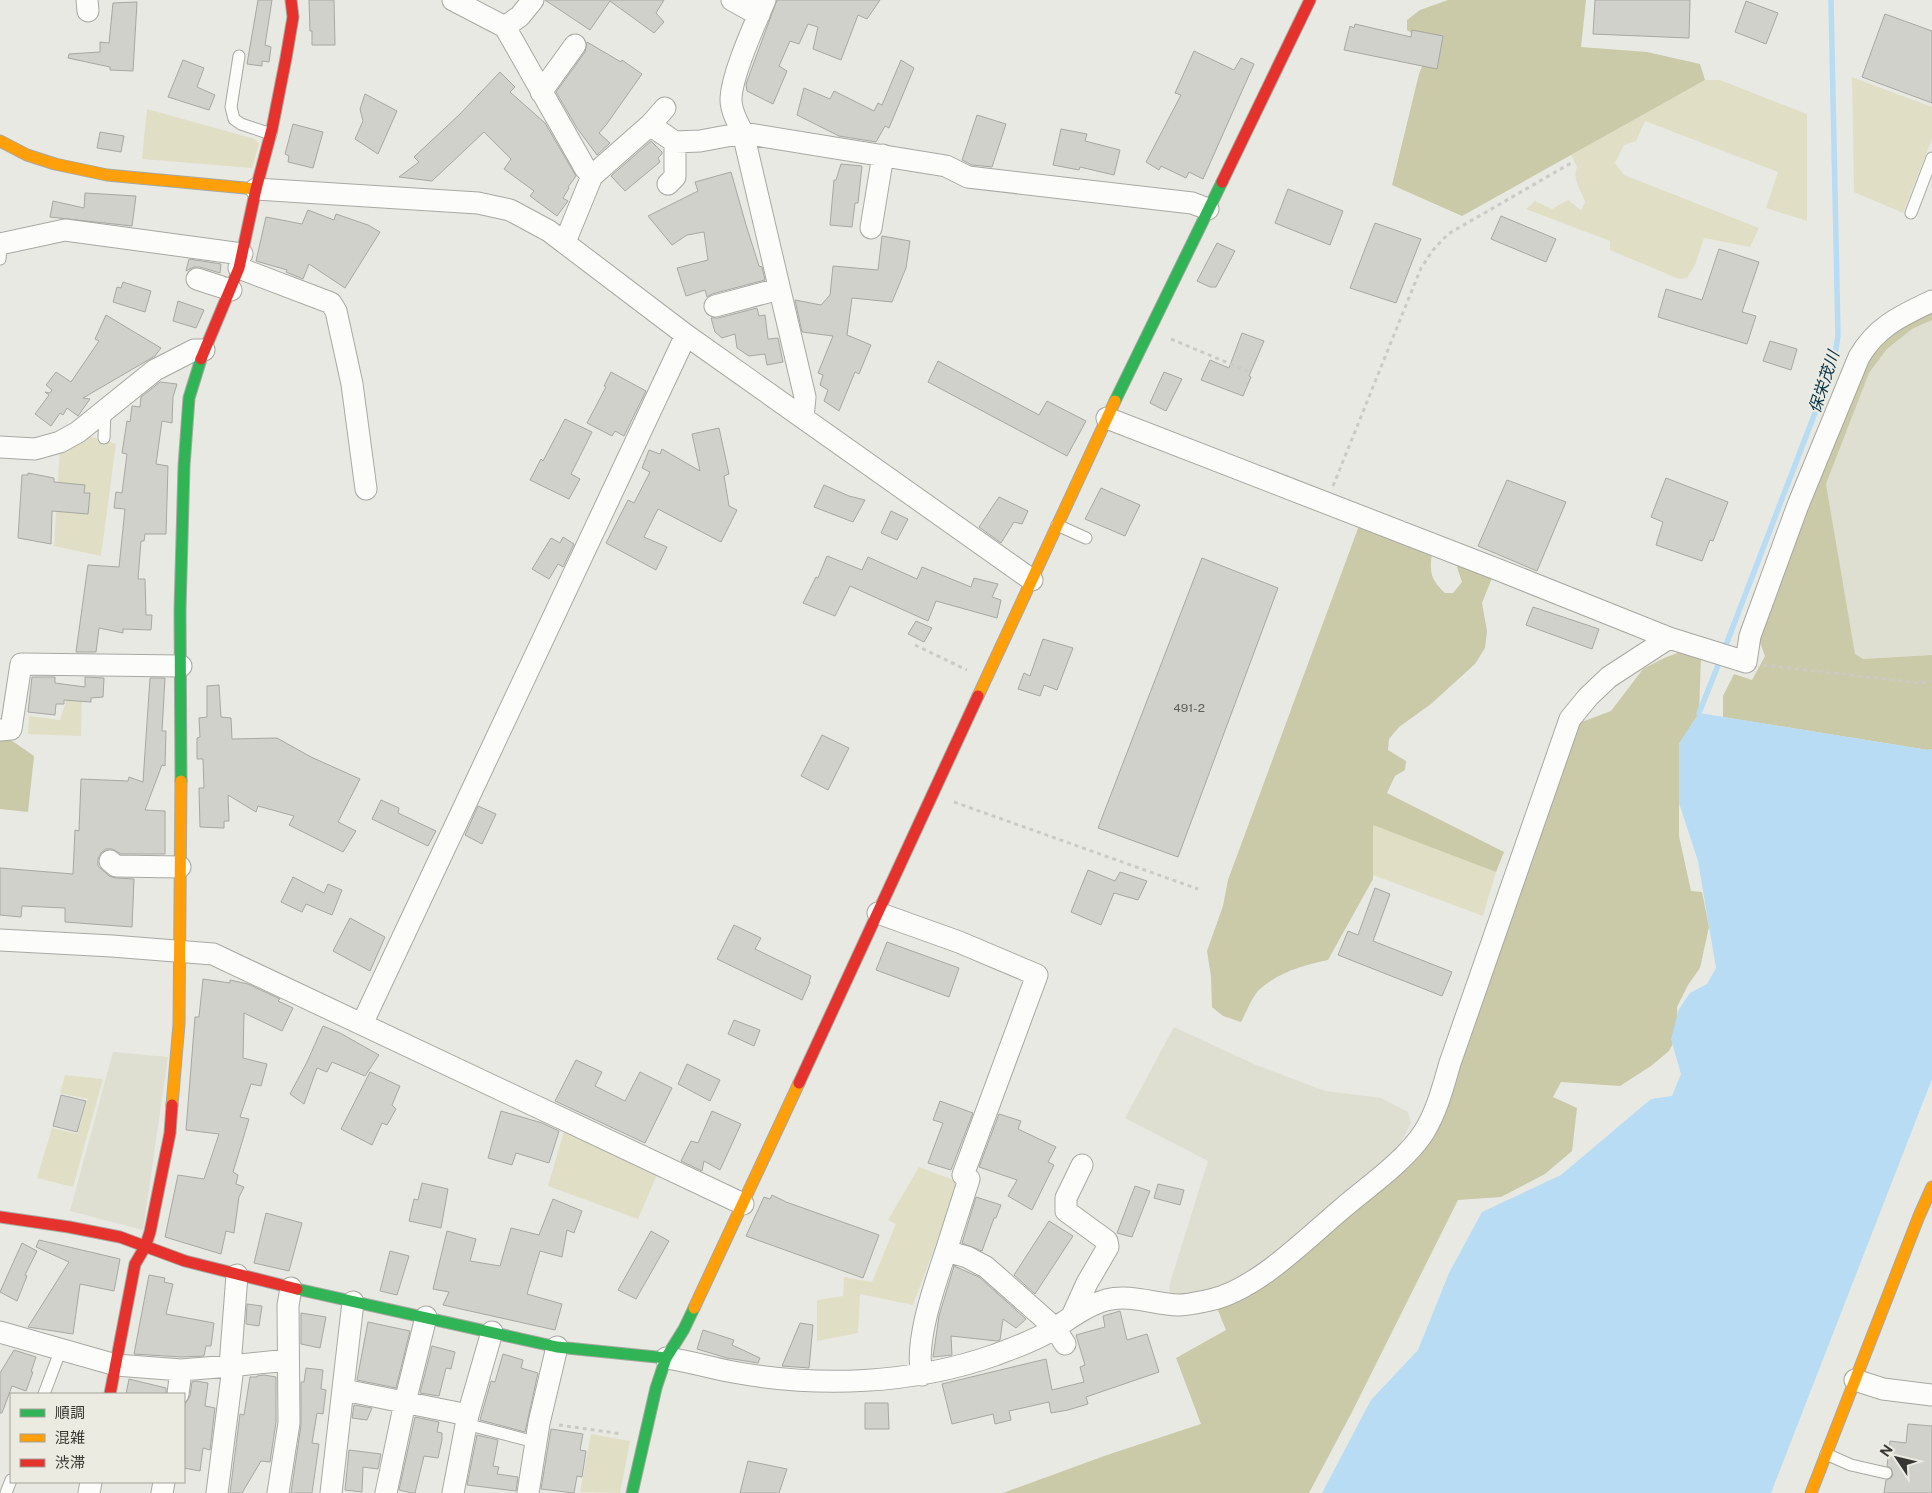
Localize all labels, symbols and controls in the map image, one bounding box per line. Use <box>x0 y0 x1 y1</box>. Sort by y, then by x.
water label: 保栄茂川 <box>1805 347 1844 415</box>
house number: 491-2 <box>1173 701 1205 715</box>
legend <box>10 1393 185 1483</box>
text: 順調 <box>55 1404 85 1421</box>
text: 混雑 <box>55 1429 85 1446</box>
north arrow <box>1872 1433 1922 1483</box>
text: N <box>1877 1441 1896 1460</box>
text: 渋滞 <box>55 1454 85 1471</box>

